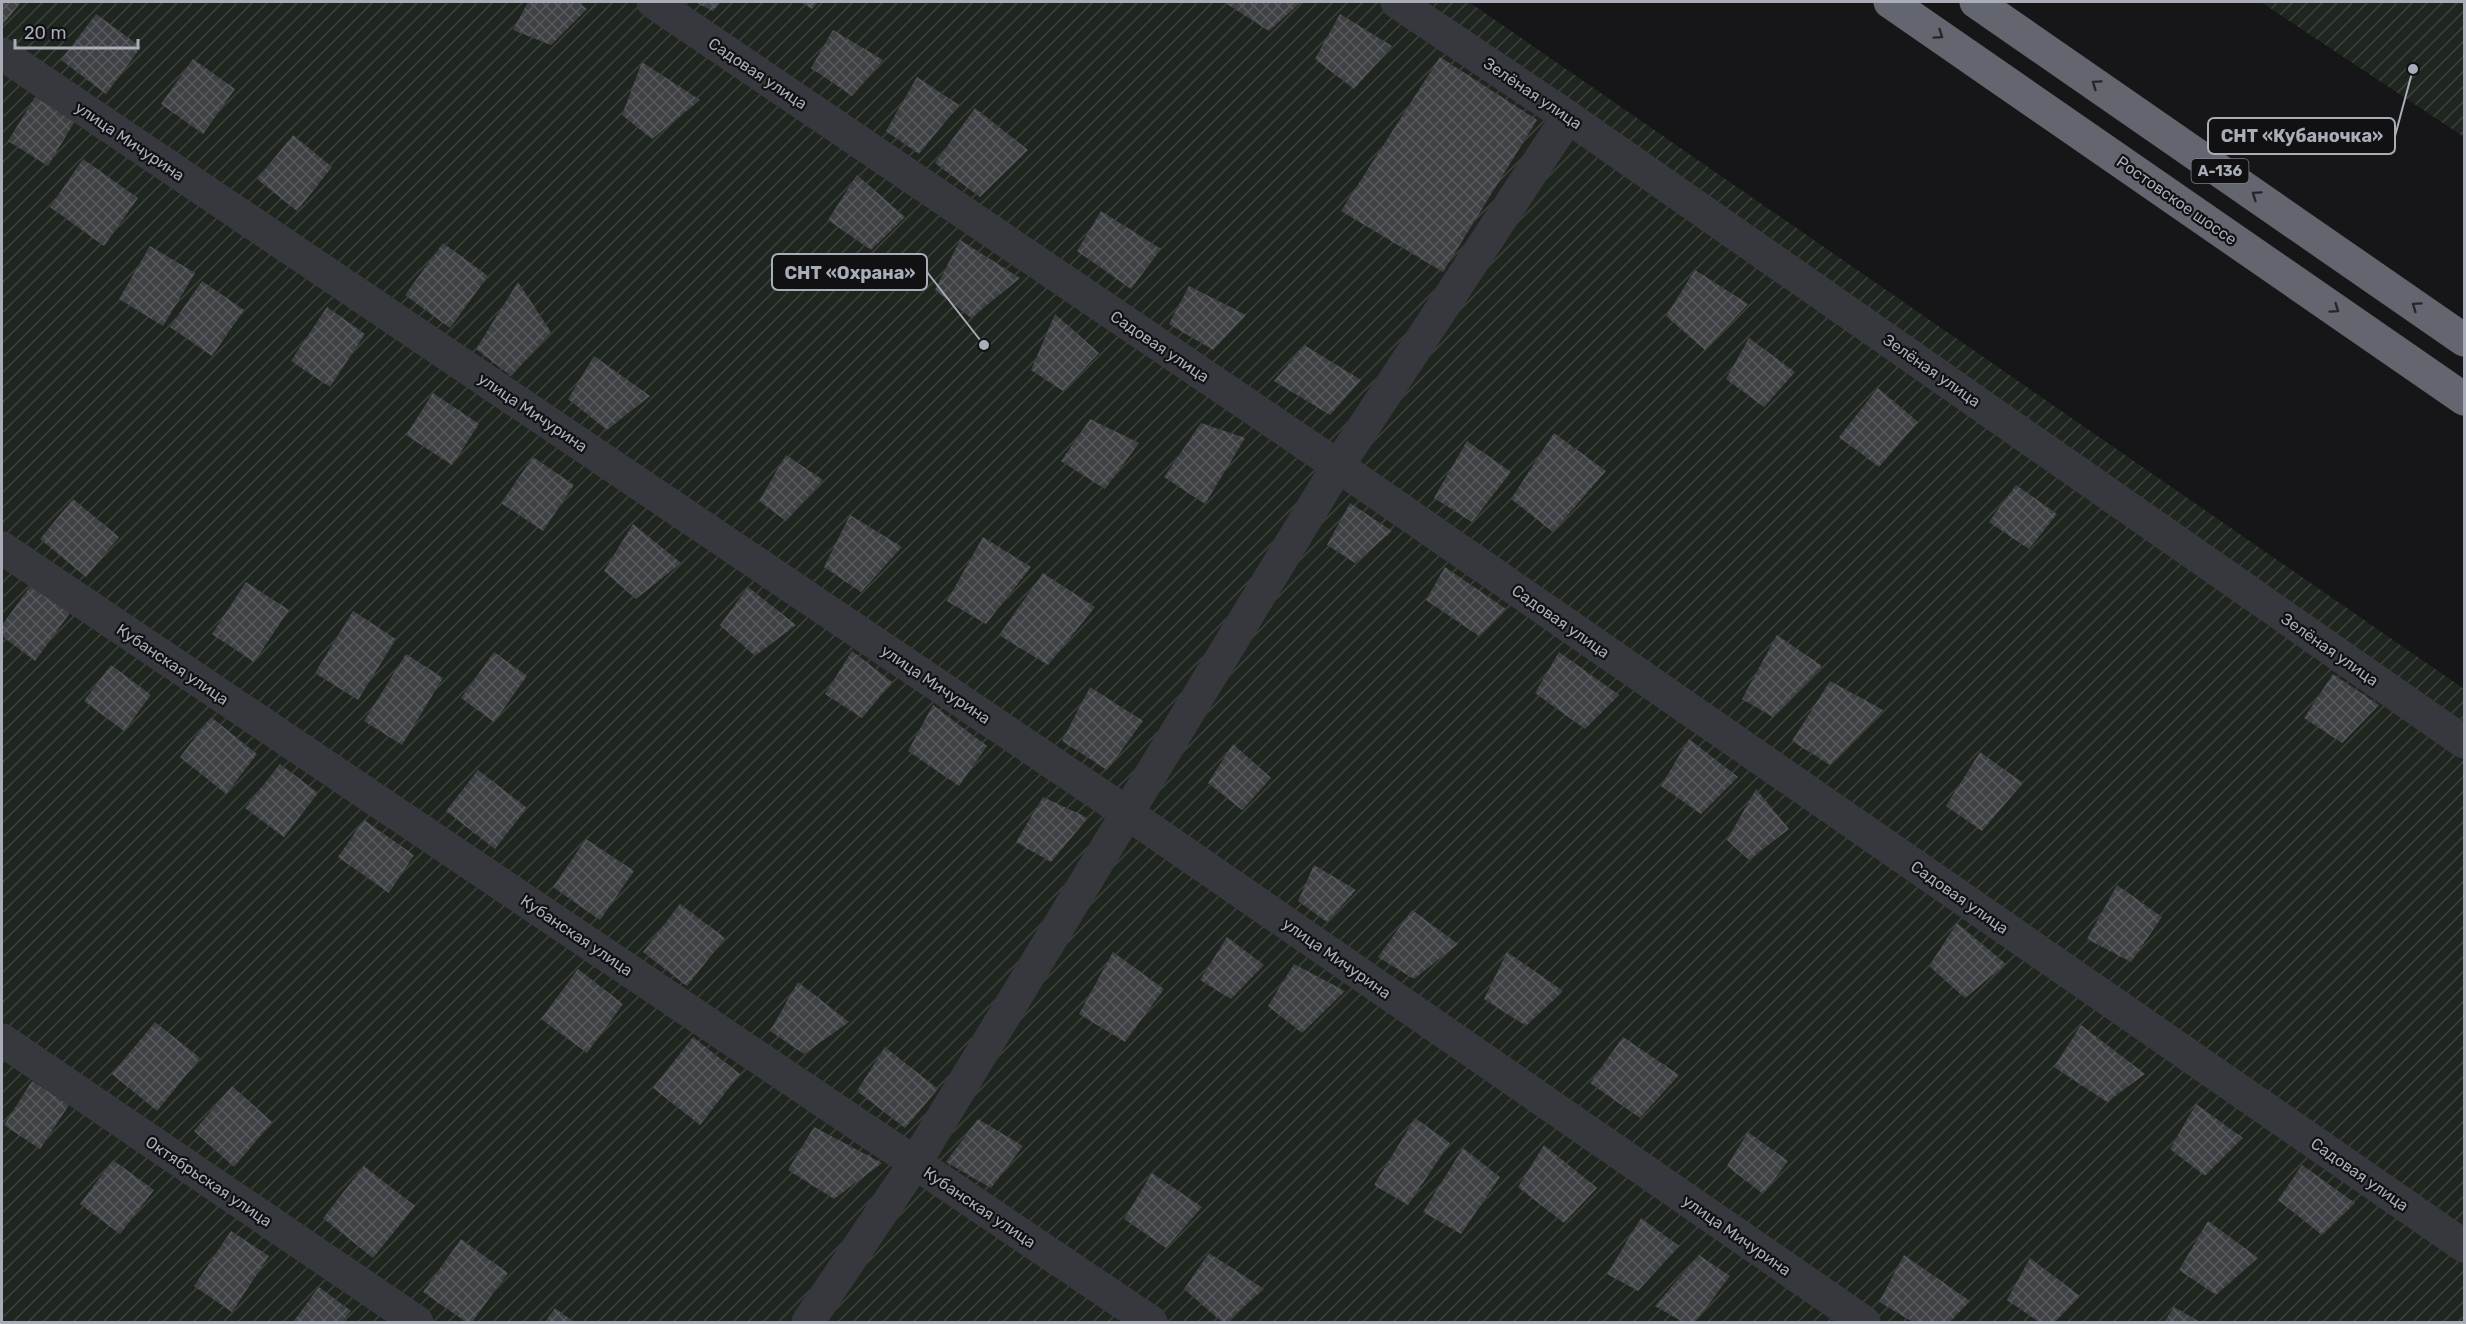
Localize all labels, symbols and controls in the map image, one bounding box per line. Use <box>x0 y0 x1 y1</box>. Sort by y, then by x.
scale bar <box>15 12 138 50</box>
text: 20 m <box>24 22 66 44</box>
one-way arrow <box>1932 28 1943 39</box>
street label: Садовая улица <box>705 33 811 113</box>
street label: Зелёная улица <box>1480 54 1585 133</box>
one-way arrow <box>2091 80 2102 91</box>
street label: улица Мичурина <box>71 98 188 185</box>
callout: СНТ «Кубаночка» <box>2208 118 2395 154</box>
text: СНТ «Кубаночка» <box>2221 125 2383 147</box>
street label: Ростовское шоссе <box>2113 152 2240 249</box>
road number: А-136 <box>2192 159 2248 183</box>
one-way arrow <box>2252 191 2263 202</box>
callout: СНТ «Охрана» <box>772 254 927 290</box>
text: СНТ «Охрана» <box>784 262 916 284</box>
one-way arrow <box>2328 302 2339 313</box>
one-way arrow <box>2412 302 2423 313</box>
street label: Садовая улица <box>1107 306 1213 386</box>
street label: Зелёная улица <box>1879 330 1984 411</box>
street label: улица Мичурина <box>474 369 591 456</box>
street label: Садовая улица <box>1508 581 1613 662</box>
street label: Зелёная улица <box>2277 609 2382 690</box>
street label: Кубанская улица <box>113 620 232 709</box>
street label: улица Мичурина <box>877 641 994 728</box>
street label: Садовая улица <box>1907 857 2012 938</box>
street label: Кубанская улица <box>517 891 636 980</box>
street label: улица Мичурина <box>1279 914 1395 1003</box>
street label: Октябрьская улица <box>142 1132 275 1231</box>
street label: Садовая улица <box>2307 1134 2412 1215</box>
street label: Кубанская улица <box>920 1163 1039 1252</box>
street label: улица Мичурина <box>1679 1191 1795 1280</box>

